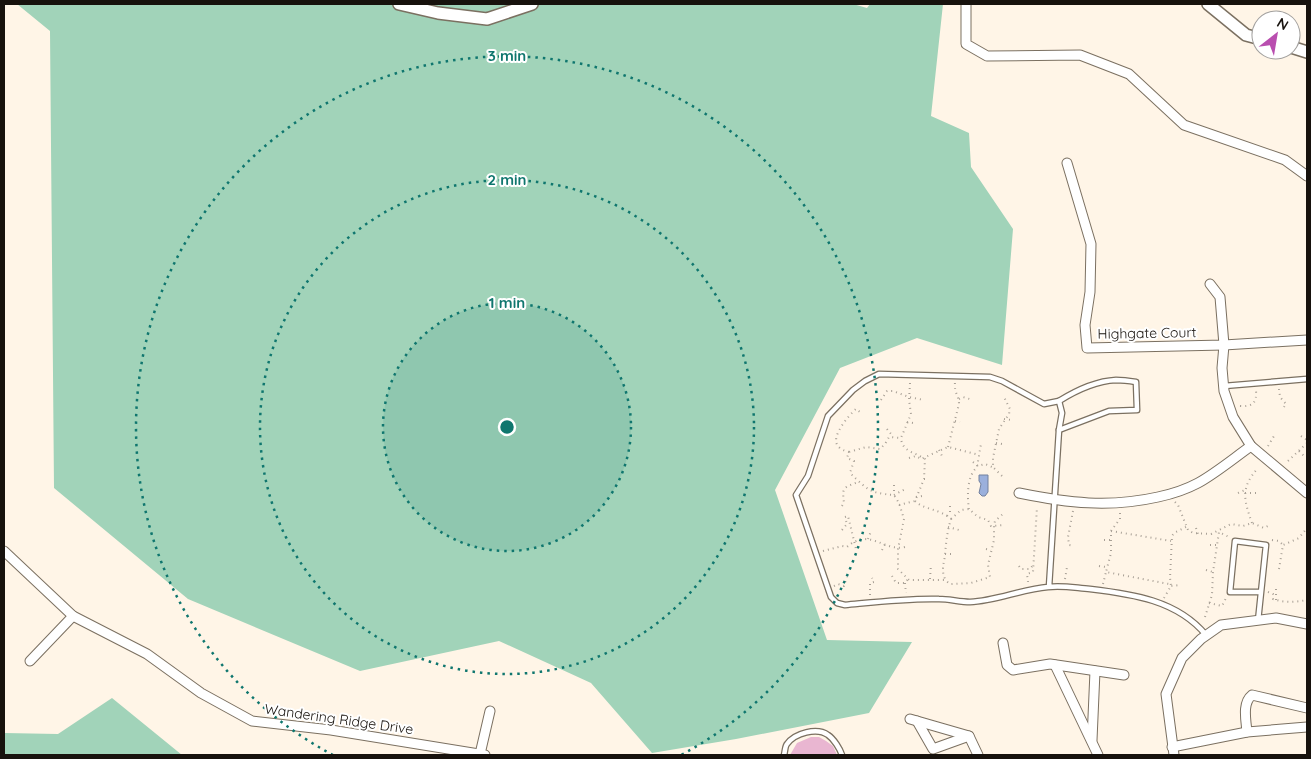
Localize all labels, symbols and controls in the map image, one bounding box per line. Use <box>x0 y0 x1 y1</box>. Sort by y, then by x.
north arrow <box>1251 10 1301 60</box>
text: N <box>1274 13 1292 34</box>
text: 3 min <box>488 46 526 65</box>
text: 2 min <box>487 170 527 189</box>
text: 1 min <box>489 293 525 312</box>
street label: Highgate Court <box>1097 323 1197 343</box>
centre of rings <box>498 418 516 436</box>
street label: Wandering Ridge Drive <box>263 700 415 738</box>

